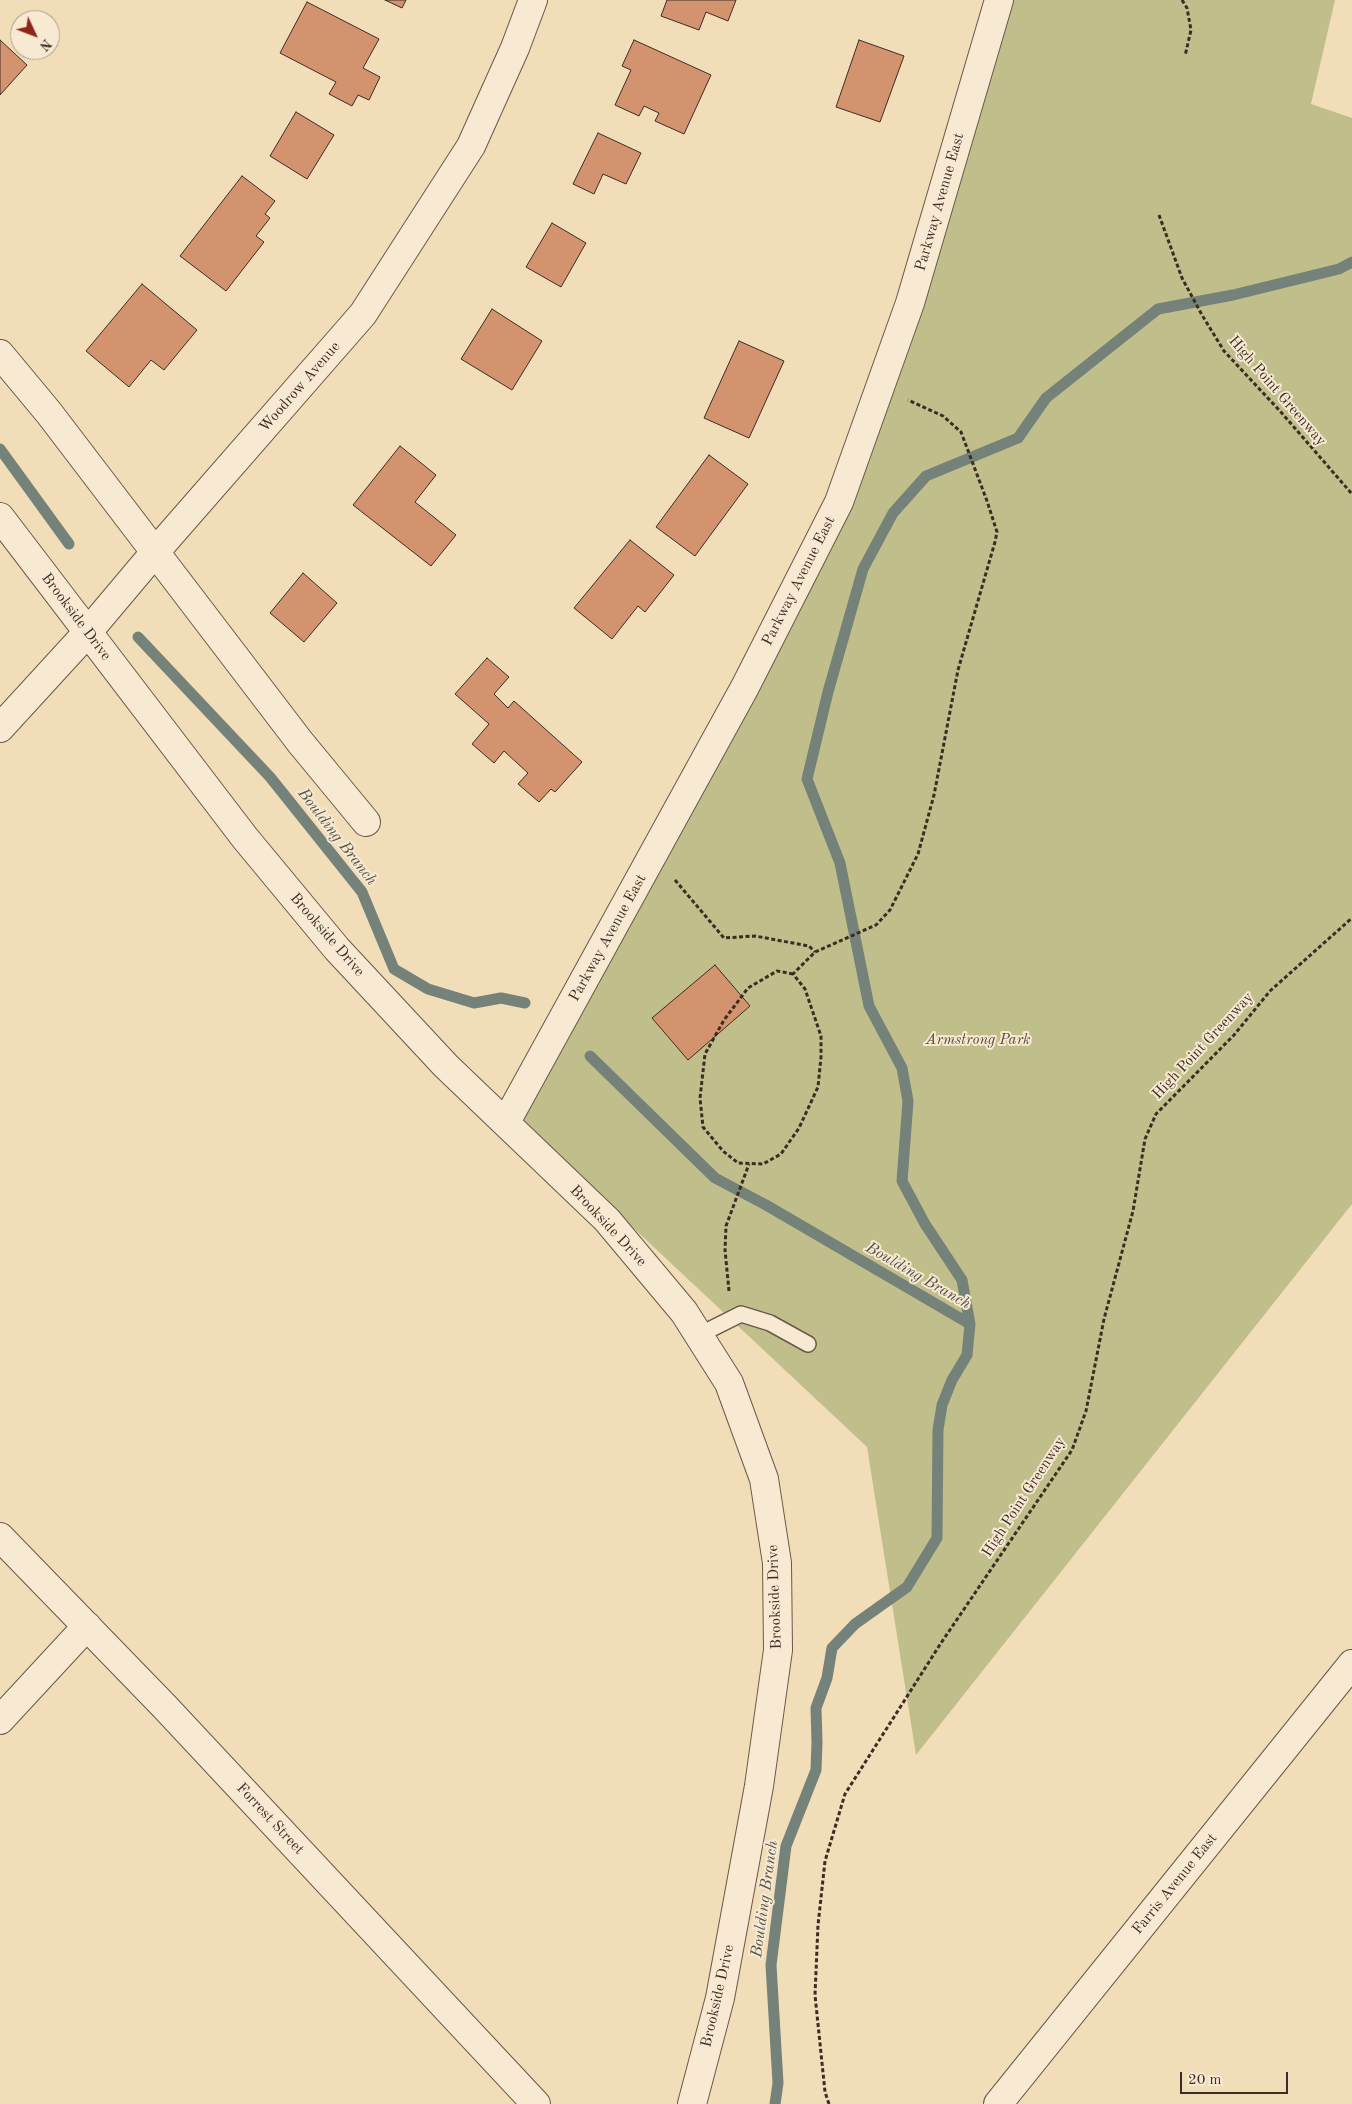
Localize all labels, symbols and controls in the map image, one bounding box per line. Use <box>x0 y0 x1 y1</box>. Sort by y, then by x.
north arrow <box>10 10 60 60</box>
text: N <box>36 36 54 53</box>
street label: Parkway Avenue East <box>912 131 968 273</box>
street label: High Point Greenway <box>1224 332 1330 450</box>
street label: Woodrow Avenue <box>256 338 344 436</box>
street label: Parkway Avenue East <box>759 513 839 649</box>
street label: Brookside Drive <box>37 570 115 664</box>
water label: Boulding Branch <box>293 785 381 889</box>
street label: Parkway Avenue East <box>566 871 650 1005</box>
street label: Brookside Drive <box>286 890 368 980</box>
street label: High Point Greenway <box>1149 989 1257 1103</box>
park label: Armstrong Park <box>926 1031 1030 1049</box>
street label: Brookside Drive <box>566 1182 650 1270</box>
water label: Boulding Branch <box>862 1238 974 1314</box>
street label: High Point Greenway <box>978 1433 1070 1561</box>
street label: Brookside Drive <box>764 1544 786 1650</box>
street label: Forrest Street <box>232 1779 308 1859</box>
street label: Farris Avenue East <box>1129 1830 1221 1938</box>
water label: Boulding Branch <box>747 1839 783 1959</box>
street label: Brookside Drive <box>697 1943 739 2049</box>
scale bar <box>1182 2062 1290 2094</box>
text: 20 m <box>1188 2073 1222 2088</box>

